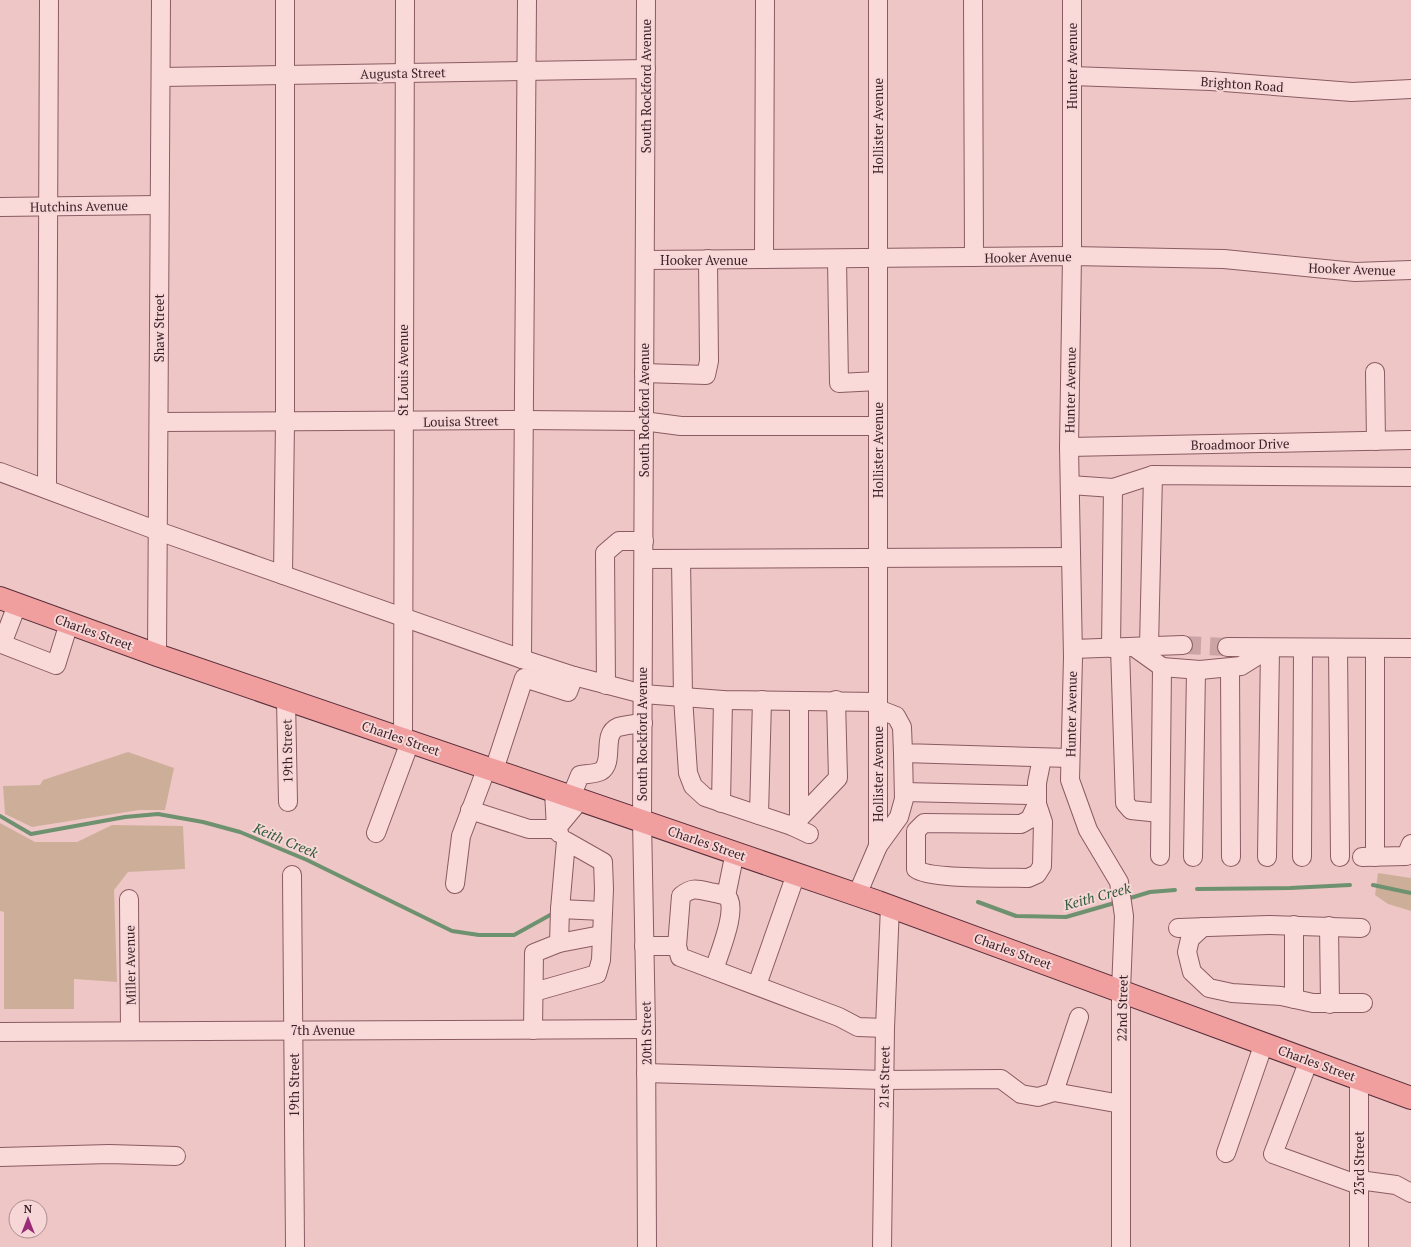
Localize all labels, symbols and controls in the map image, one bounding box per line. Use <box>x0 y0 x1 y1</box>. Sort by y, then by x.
street label: South Rockford Avenue <box>637 19 655 153</box>
street label: Hunter Avenue <box>1063 23 1081 109</box>
street label: Augusta Street <box>360 63 446 83</box>
street label: Brighton Road <box>1200 72 1284 96</box>
street label: Hollister Avenue <box>869 78 887 174</box>
street label: Hutchins Avenue <box>30 196 128 216</box>
street label: Hooker Avenue <box>984 247 1072 267</box>
street label: Hooker Avenue <box>660 251 748 269</box>
street label: Hooker Avenue <box>1308 258 1396 280</box>
street label: Shaw Street <box>150 294 168 362</box>
street label: St Louis Avenue <box>394 324 412 416</box>
street label: South Rockford Avenue <box>635 343 653 477</box>
street label: Hunter Avenue <box>1060 347 1080 433</box>
street label: Hollister Avenue <box>869 402 887 498</box>
street label: Louisa Street <box>423 411 499 431</box>
street label: Broadmoor Drive <box>1190 434 1290 454</box>
street label: Charles Street <box>53 610 136 654</box>
street label: South Rockford Avenue <box>633 667 651 801</box>
street label: Hunter Avenue <box>1061 671 1081 757</box>
street label: Charles Street <box>360 716 443 760</box>
street label: 19th Street <box>277 719 297 783</box>
street label: Hollister Avenue <box>869 726 887 822</box>
water label: Keith Creek <box>250 818 321 862</box>
street label: Charles Street <box>666 821 749 865</box>
water label: Keith Creek <box>1061 878 1133 914</box>
street label: Miller Avenue <box>120 925 140 1005</box>
street label: Charles Street <box>972 929 1055 973</box>
street label: 22nd Street <box>1112 974 1132 1041</box>
street label: 20th Street <box>636 1001 656 1065</box>
street label: 7th Avenue <box>291 1021 355 1039</box>
street label: Charles Street <box>1276 1041 1359 1085</box>
street label: 21st Street <box>874 1046 894 1108</box>
street label: 19th Street <box>285 1053 303 1117</box>
street label: 23rd Street <box>1350 1131 1368 1195</box>
north arrow <box>8 1199 48 1239</box>
text: N <box>24 1202 33 1216</box>

